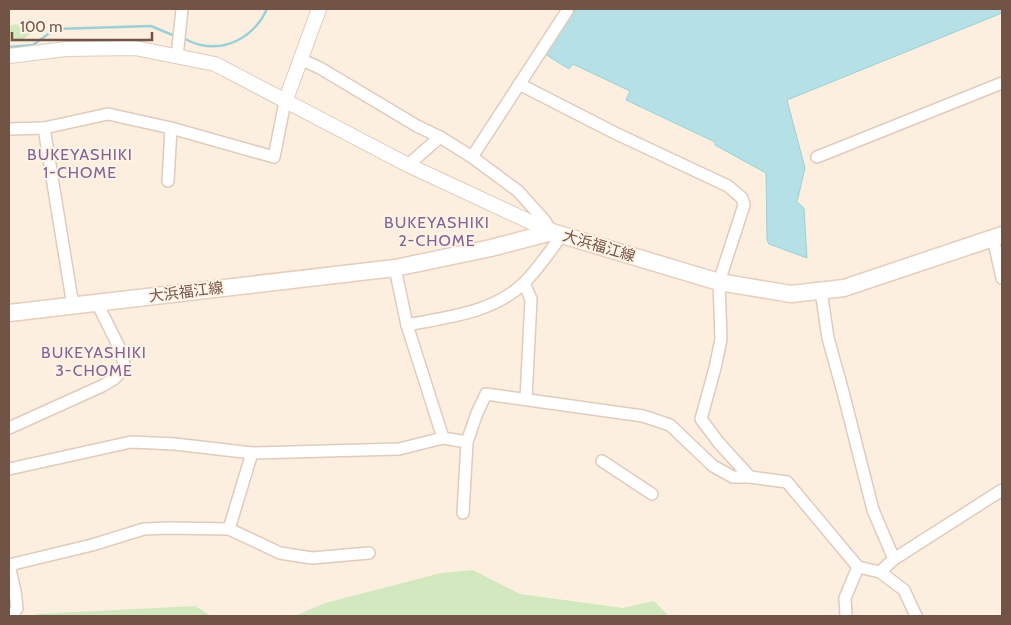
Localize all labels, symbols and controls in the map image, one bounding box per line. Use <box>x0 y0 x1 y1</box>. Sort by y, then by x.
scale bar <box>12 10 152 42</box>
text: 100 m <box>20 18 62 36</box>
district label: BUKEYASHIKI 1-CHOME <box>27 145 133 182</box>
district label: BUKEYASHIKI 2-CHOME <box>384 213 490 250</box>
street label: 大浜福江線 <box>560 226 638 266</box>
street label: 大浜福江線 <box>148 278 224 306</box>
district label: BUKEYASHIKI 3-CHOME <box>41 343 147 380</box>

